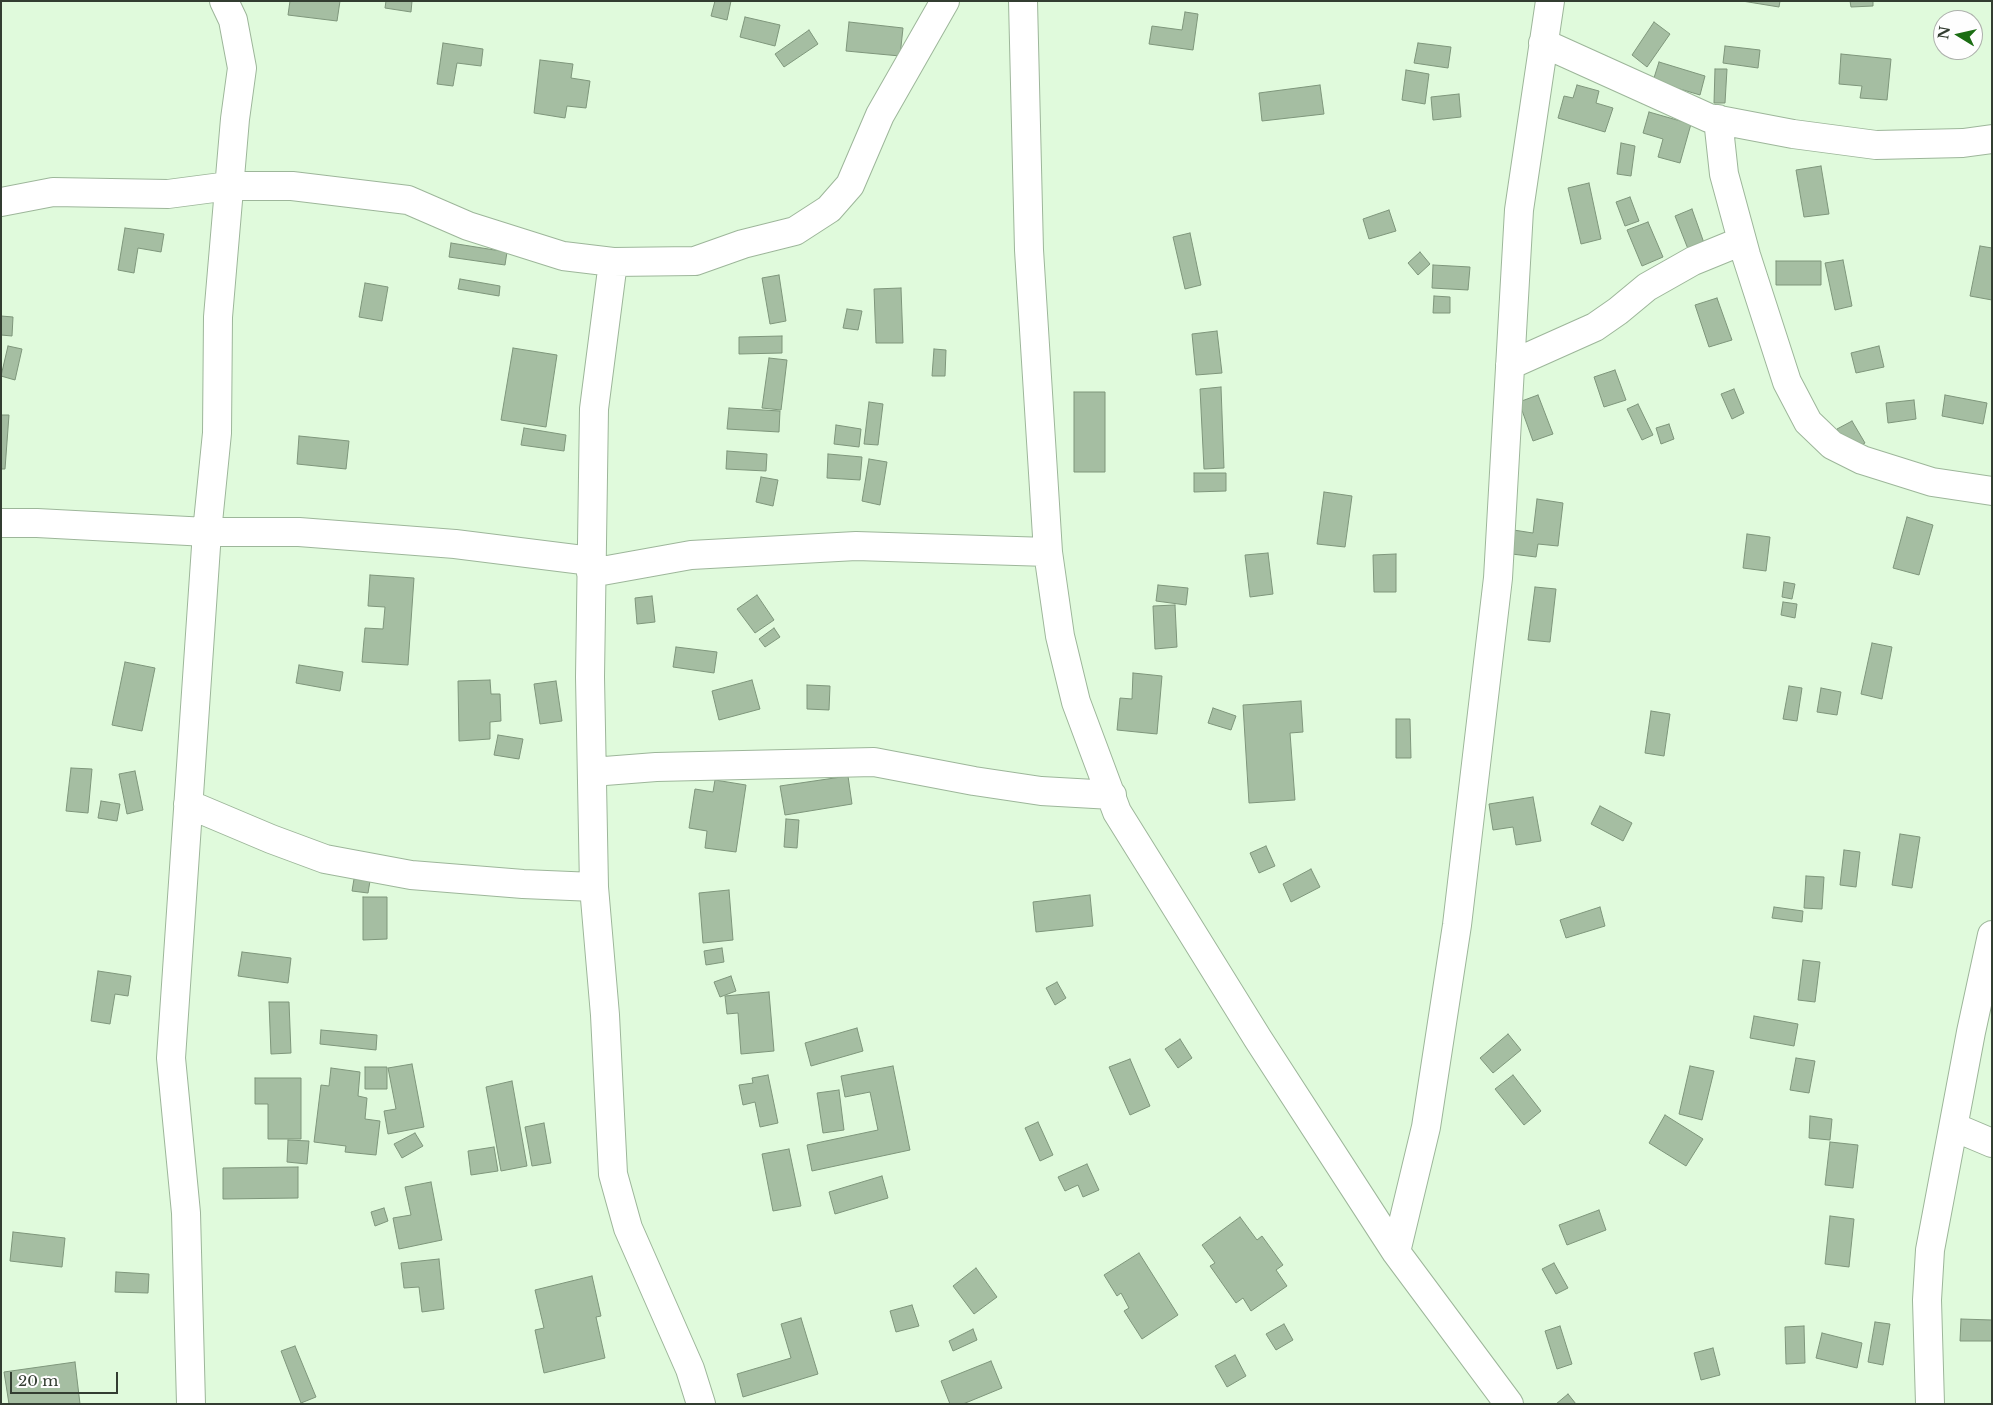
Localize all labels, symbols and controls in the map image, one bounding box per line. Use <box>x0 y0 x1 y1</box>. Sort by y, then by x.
north arrow <box>1933 10 1983 60</box>
text: N <box>1934 25 1954 41</box>
scale bar <box>12 1362 120 1394</box>
text: 20 m <box>18 1371 58 1390</box>

